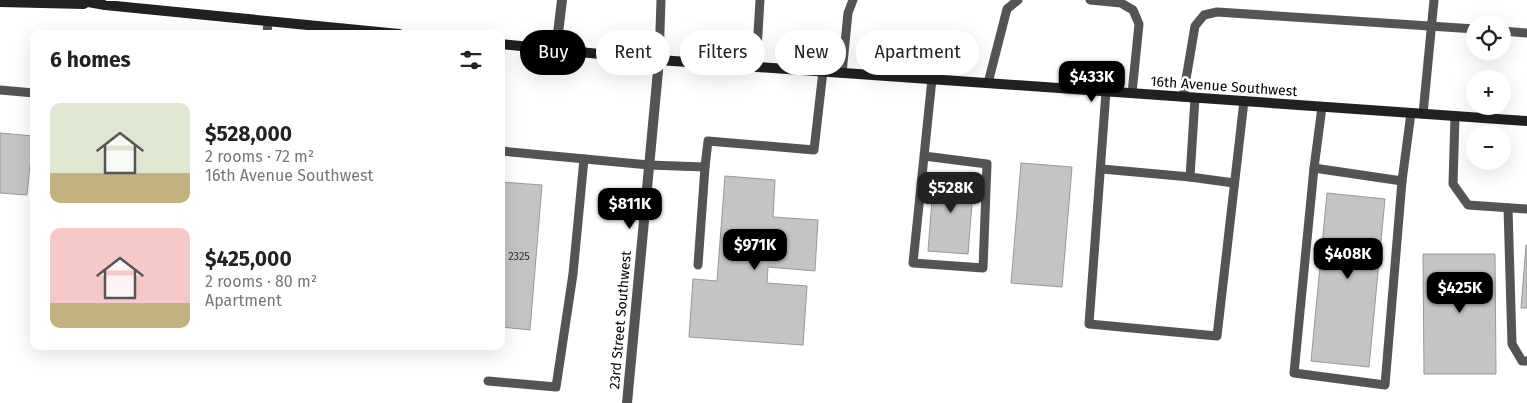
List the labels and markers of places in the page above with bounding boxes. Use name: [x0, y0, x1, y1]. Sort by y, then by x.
pin: $433K: [1057, 61, 1127, 103]
pin: $528K: [916, 172, 986, 214]
pin: $811K: [595, 188, 665, 230]
pin: $971K: [720, 228, 790, 271]
pin: $408K: [1313, 238, 1383, 280]
pin: $425K: [1425, 272, 1495, 314]

